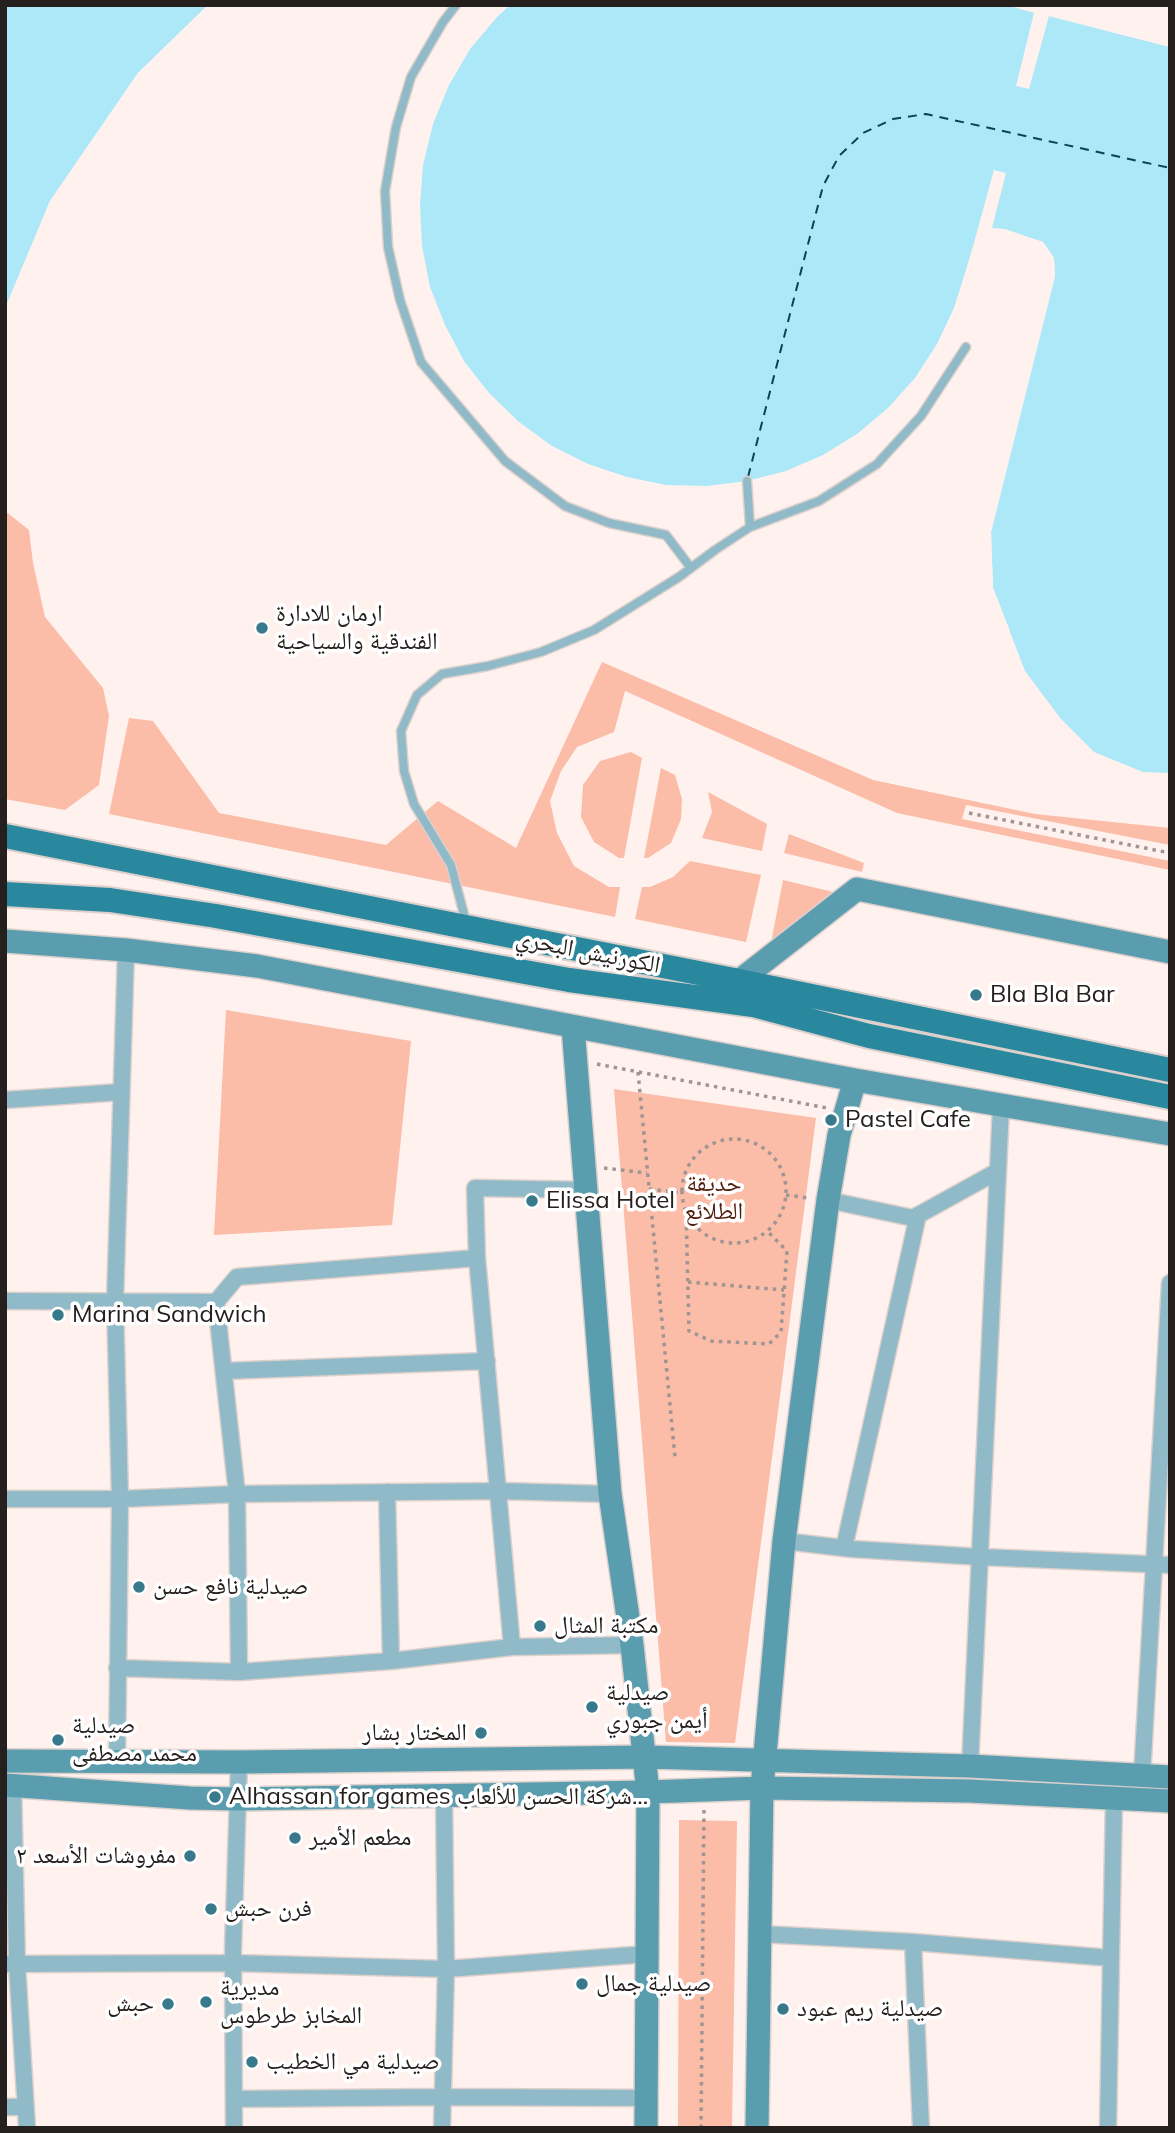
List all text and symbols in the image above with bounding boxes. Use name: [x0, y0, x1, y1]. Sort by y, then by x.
place label: ارمان للادارة الفندقية والسياحية: [276, 600, 438, 656]
marker: ارمان للادارة الفندقية والسياحية: [254, 620, 270, 636]
street label: الكورنيش البحري: [513, 924, 663, 980]
place label: Bla Bla Bar: [990, 981, 1115, 1009]
marker: Bla Bla Bar: [968, 987, 984, 1003]
place label: Pastel Cafe: [845, 1106, 971, 1134]
marker: Pastel Cafe: [823, 1112, 839, 1128]
park label: حديقة الطلائع: [685, 1170, 743, 1226]
place label: Elissa Hotel: [546, 1187, 675, 1215]
marker: Elissa Hotel: [524, 1193, 540, 1209]
place label: Marina Sandwich: [72, 1301, 266, 1329]
marker: Marina Sandwich: [50, 1307, 66, 1323]
place label: صيدلية نافع حسن: [153, 1573, 308, 1601]
marker: صيدلية نافع حسن: [131, 1579, 147, 1595]
place label: مكتبة المثال: [554, 1612, 658, 1640]
marker: مكتبة المثال: [532, 1618, 548, 1634]
place label: صيدلية أيمن جبوري: [606, 1679, 708, 1735]
marker: صيدلية أيمن جبوري: [584, 1699, 600, 1715]
place label: صيدلية محمد مصطفى: [72, 1712, 197, 1768]
place label: المختار بشار: [362, 1719, 467, 1747]
marker: المختار بشار: [473, 1725, 489, 1741]
marker: صيدلية محمد مصطفى: [50, 1732, 66, 1748]
place label: Alhassan for games شركة الحسن للألعاب...: [229, 1783, 648, 1811]
marker: Alhassan for games شركة الحسن للألعاب...: [207, 1789, 223, 1805]
place label: مطعم الأمير: [309, 1824, 411, 1852]
marker: مطعم الأمير: [287, 1830, 303, 1846]
place label: مفروشات الأسعد ٢: [16, 1842, 176, 1870]
marker: مفروشات الأسعد ٢: [182, 1848, 198, 1864]
place label: فرن حبش: [225, 1895, 312, 1923]
marker: فرن حبش: [203, 1901, 219, 1917]
place label: صيدلية جمال: [596, 1970, 711, 1998]
place label: مديرية المخابز طرطوس: [220, 1974, 362, 2030]
marker: صيدلية جمال: [574, 1976, 590, 1992]
place label: حبش: [107, 1990, 154, 2018]
marker: مديرية المخابز طرطوس: [198, 1994, 214, 2010]
place label: صيدلية ريم عبود: [797, 1995, 943, 2023]
marker: حبش: [160, 1996, 176, 2012]
marker: صيدلية ريم عبود: [775, 2001, 791, 2017]
place label: صيدلية مي الخطيب: [266, 2048, 440, 2076]
marker: صيدلية مي الخطيب: [244, 2054, 260, 2070]

